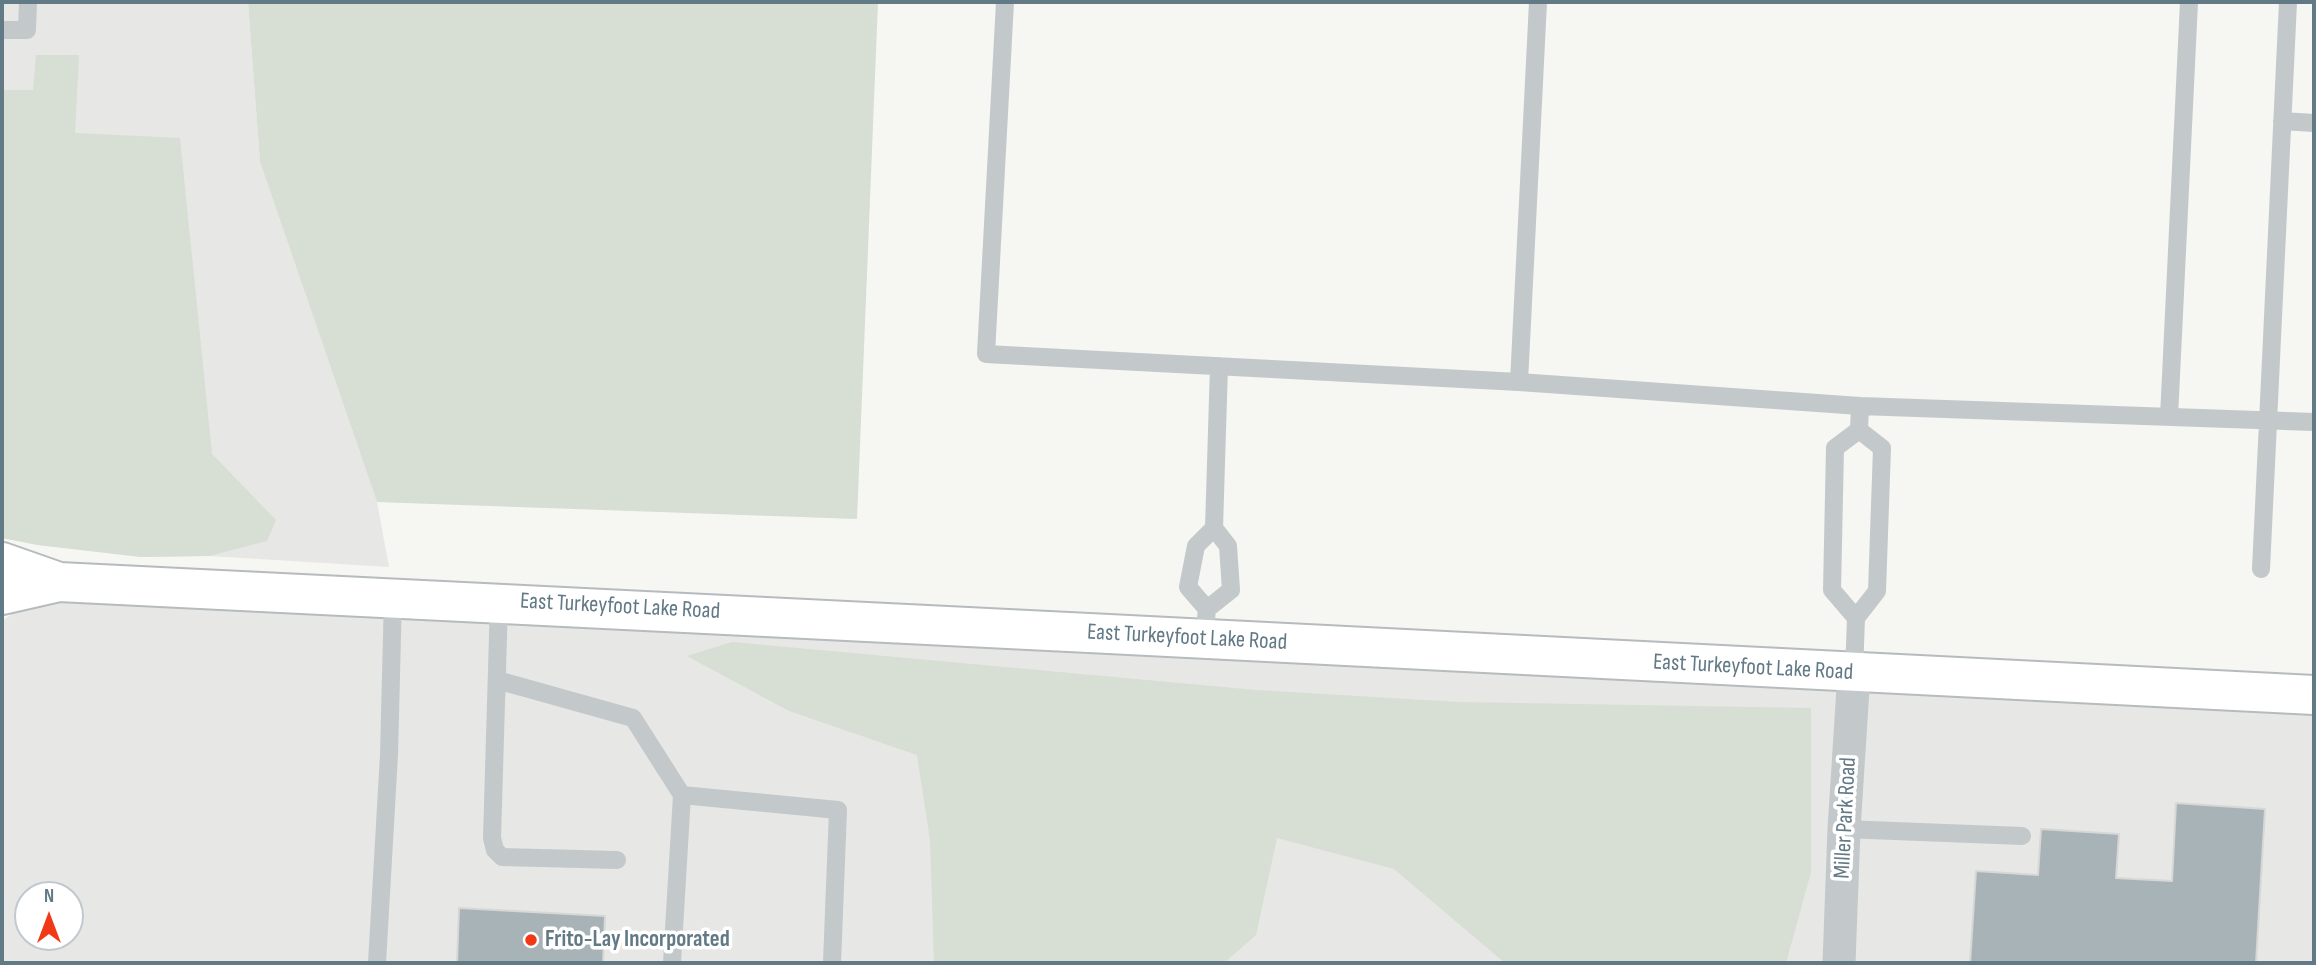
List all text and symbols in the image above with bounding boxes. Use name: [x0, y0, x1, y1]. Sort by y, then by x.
street label: East Turkeyfoot Lake Road: [519, 588, 721, 626]
street label: East Turkeyfoot Lake Road: [1086, 619, 1288, 657]
street label: East Turkeyfoot Lake Road: [1652, 649, 1854, 687]
street label: Miller Park Road: [1829, 757, 1863, 879]
north arrow: [14, 881, 84, 951]
text: N: [44, 885, 54, 908]
place label: Frito-Lay Incorporated: [545, 926, 730, 954]
marker: Frito-Lay Incorporated: [523, 932, 539, 948]

